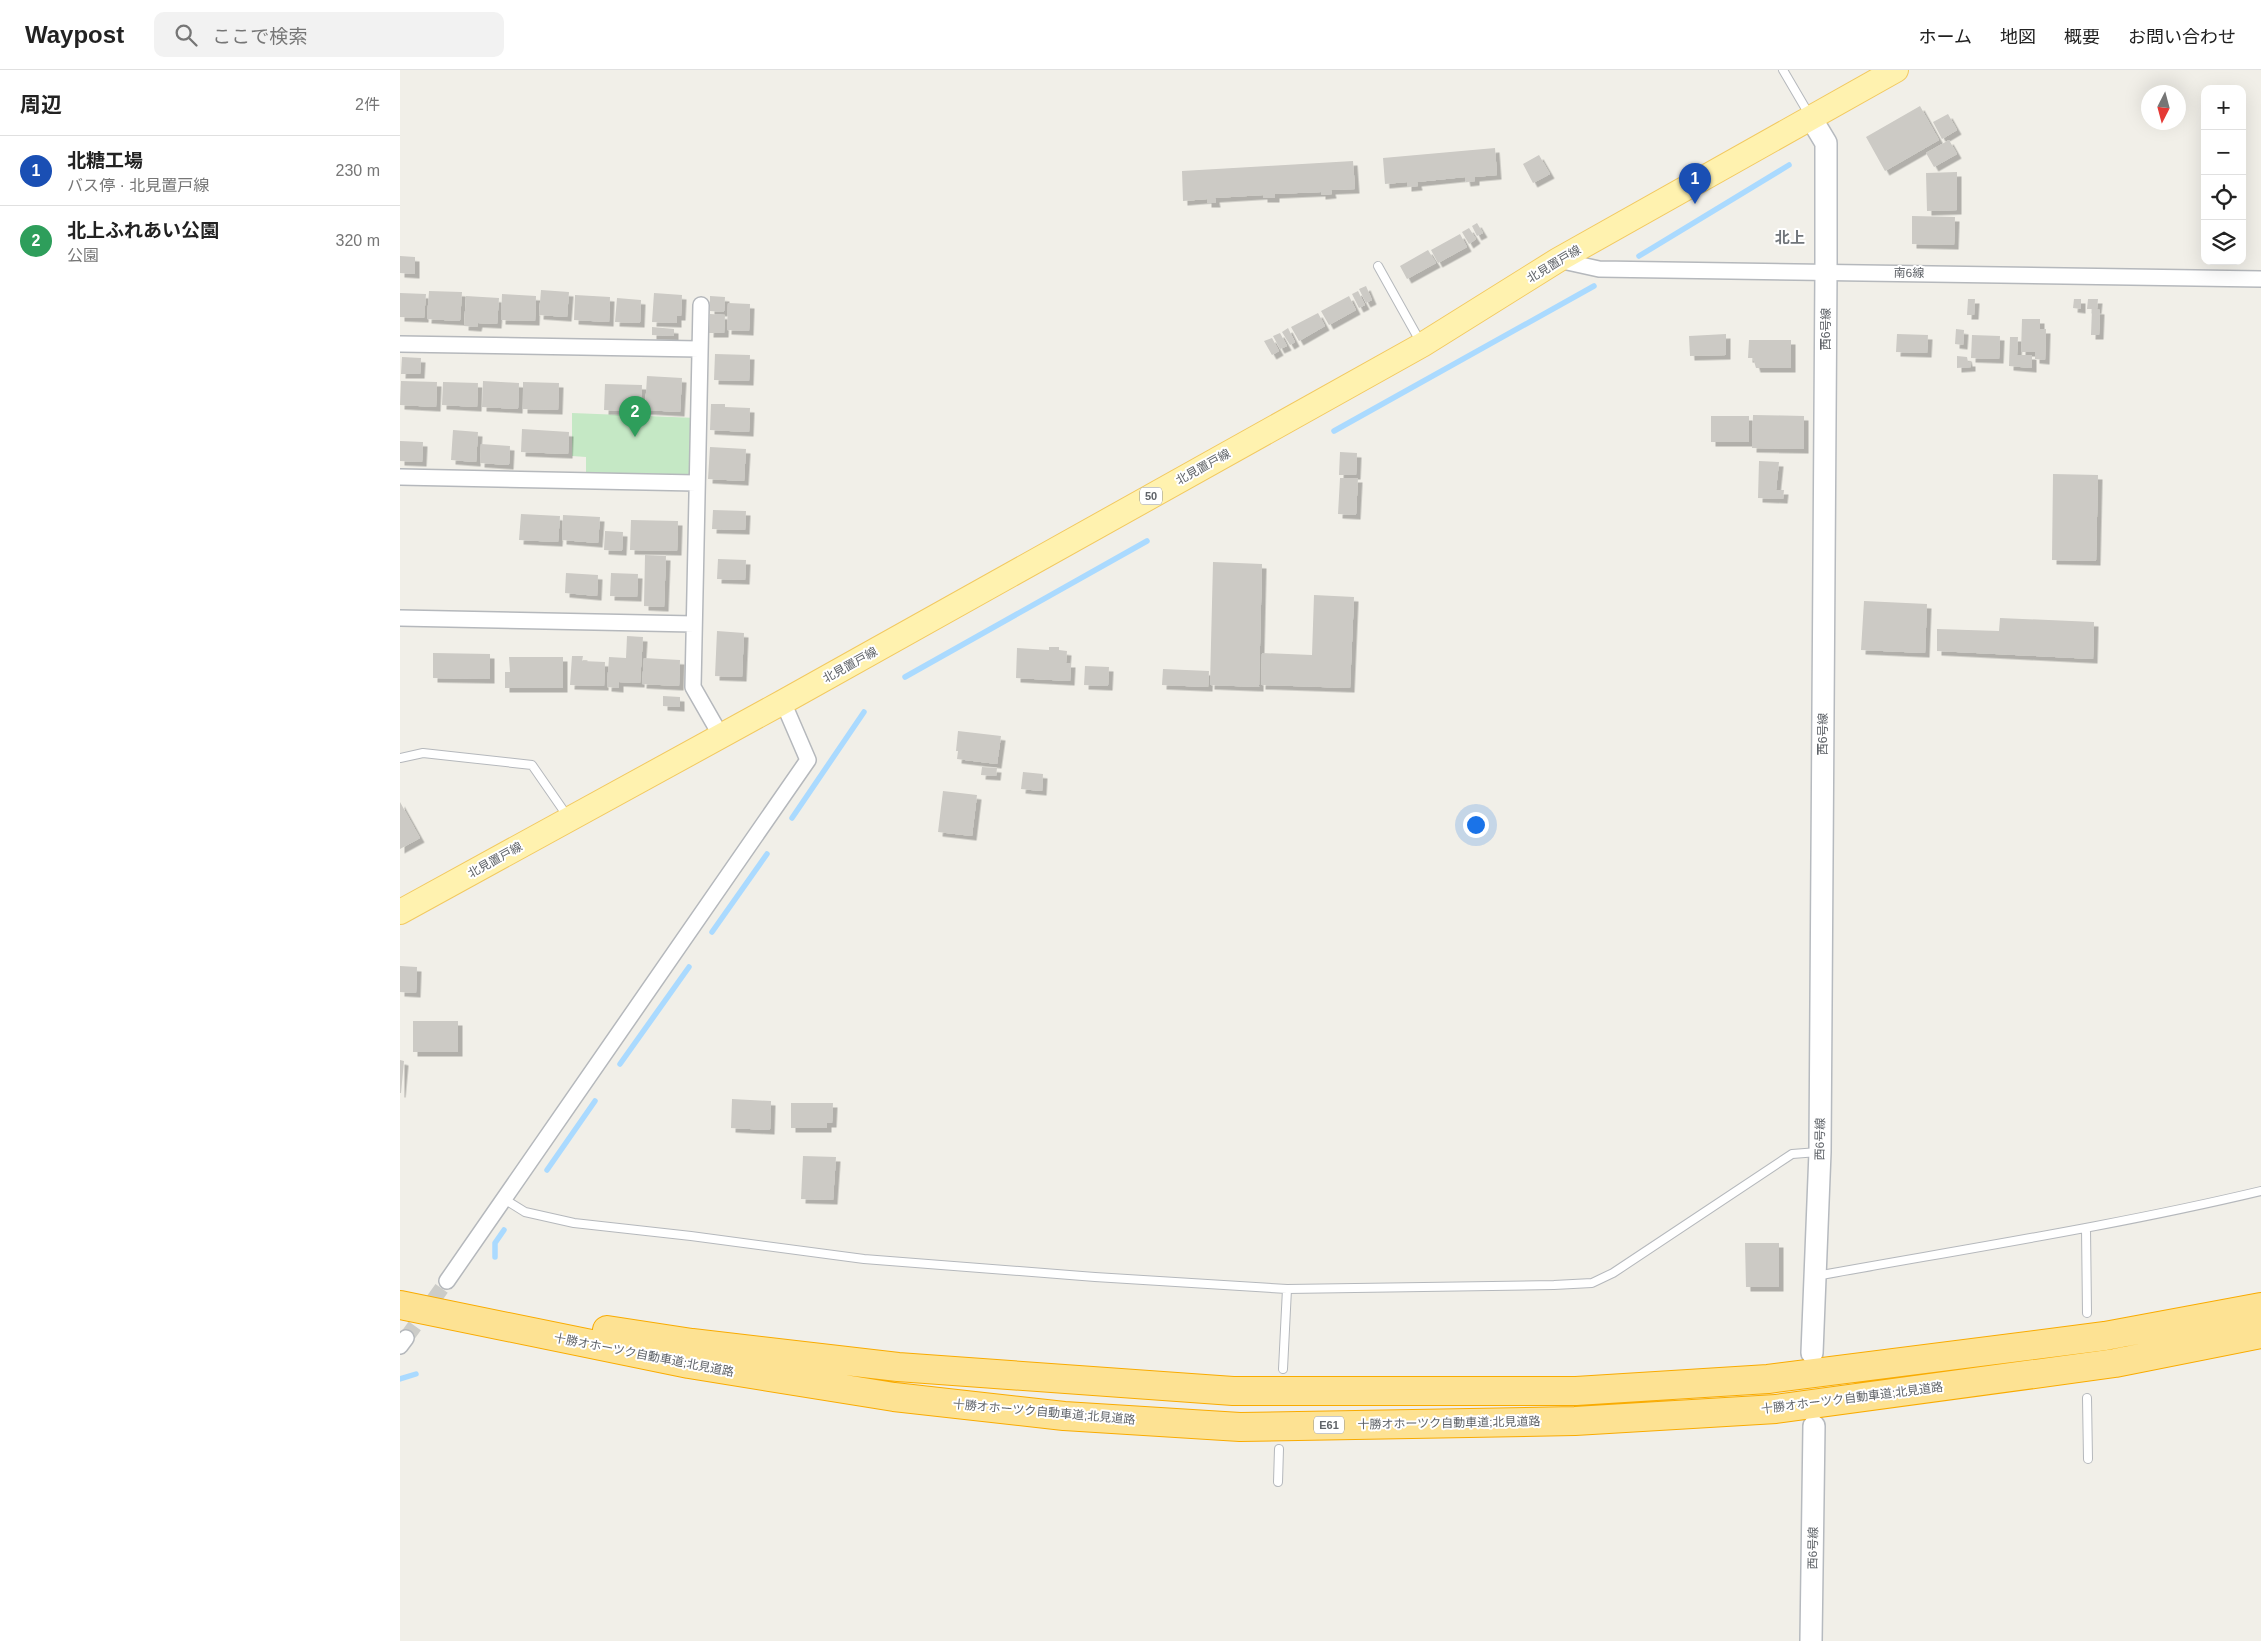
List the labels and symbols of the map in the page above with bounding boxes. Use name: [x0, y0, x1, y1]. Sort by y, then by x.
north arrow: [2141, 85, 2186, 130]
pin: 1: [1679, 163, 1711, 204]
district label: 北上: [1775, 229, 1805, 246]
street label: 北見置戸線: [1525, 243, 1583, 285]
street label: 南6線: [1894, 266, 1924, 280]
street label: 西6号線: [1819, 308, 1833, 350]
pin: 2: [619, 396, 651, 437]
street label: 北見置戸線: [1173, 446, 1233, 488]
road number: 50: [1140, 488, 1162, 504]
street label: 北見置戸線: [820, 644, 880, 686]
street label: 西6号線: [1816, 713, 1830, 755]
your location: [1463, 812, 1489, 838]
street label: 北見置戸線: [465, 839, 525, 881]
street label: 西6号線: [1813, 1118, 1827, 1160]
street label: 十勝オホーツク自動車道;北見道路: [553, 1331, 735, 1379]
street label: 十勝オホーツク自動車道;北見道路: [1760, 1380, 1944, 1416]
street label: 十勝オホーツク自動車道;北見道路: [952, 1397, 1136, 1427]
street label: 十勝オホーツク自動車道;北見道路: [1357, 1414, 1541, 1432]
road number: E61: [1314, 1416, 1344, 1434]
street label: 西6号線: [1806, 1527, 1820, 1569]

